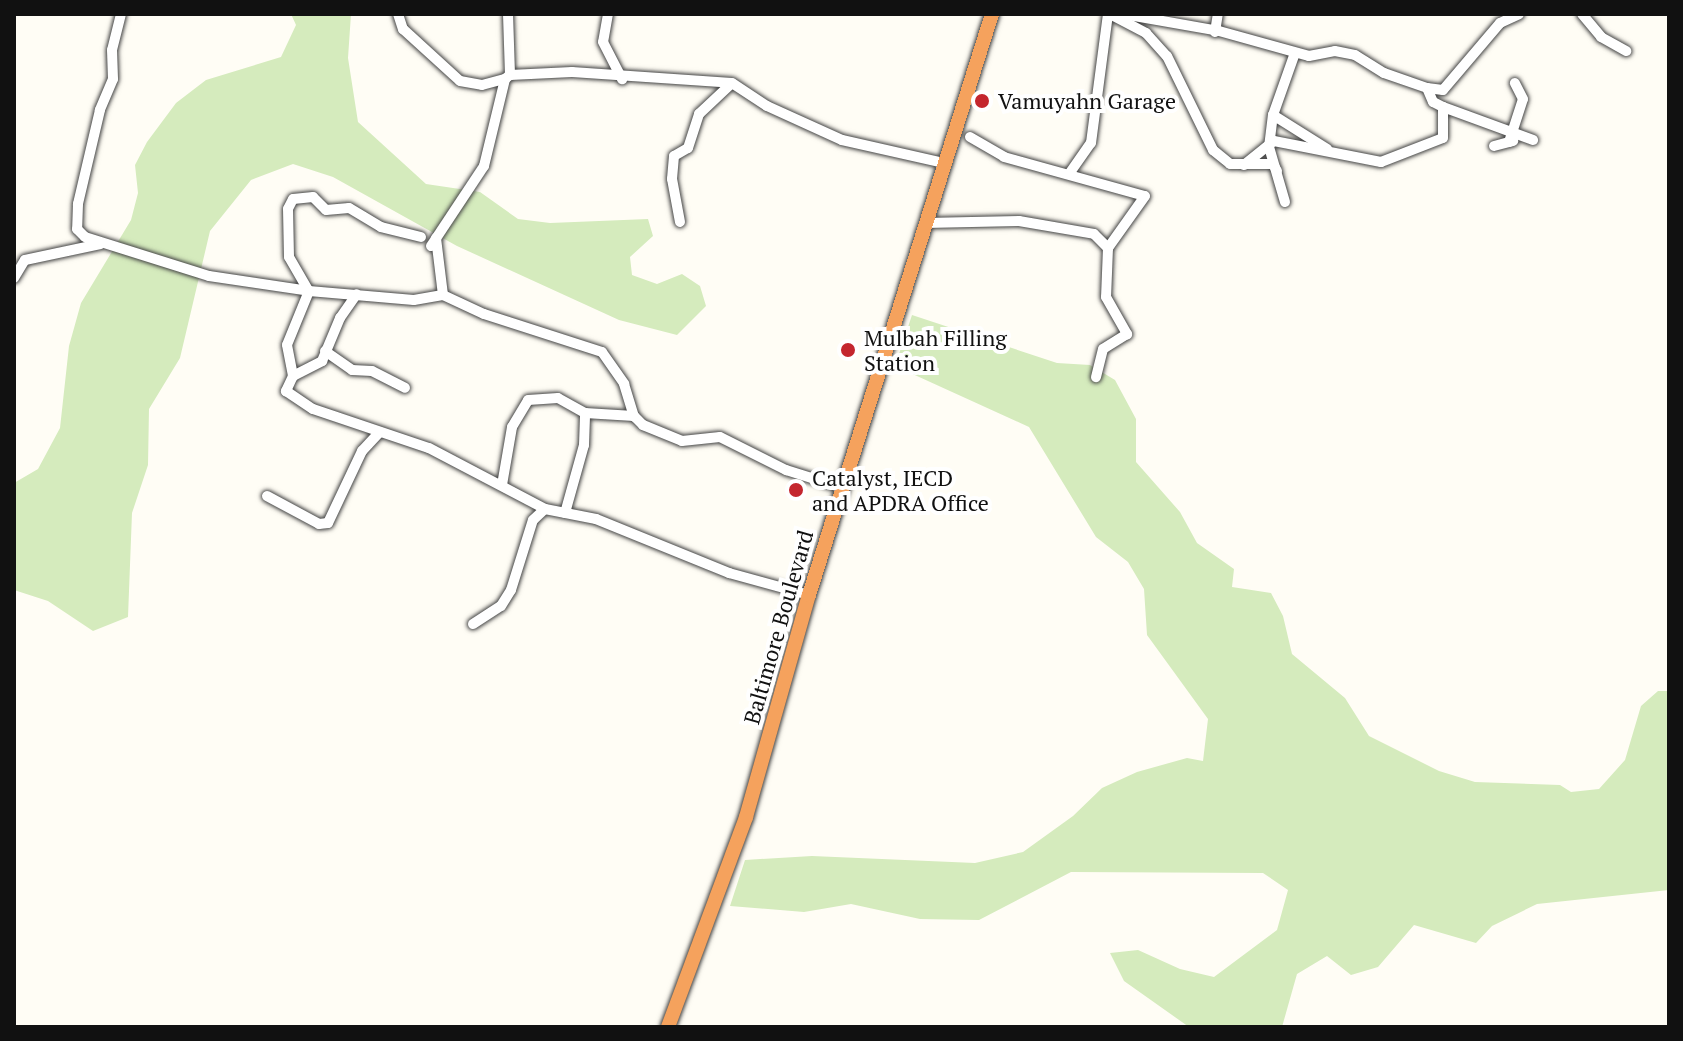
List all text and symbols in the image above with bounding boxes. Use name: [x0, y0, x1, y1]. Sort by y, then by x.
place label: Vamuyahn Garage: [998, 88, 1176, 114]
marker: Vamuyahn Garage: [973, 92, 991, 110]
place label: Mulbah Filling Station: [864, 324, 1007, 376]
marker: Mulbah Filling Station: [839, 341, 857, 359]
place label: Catalyst, IECD and APDRA Office: [812, 464, 990, 516]
marker: Catalyst, IECD and APDRA Office: [787, 481, 805, 499]
street label: Baltimore Boulevard: [738, 527, 818, 727]

